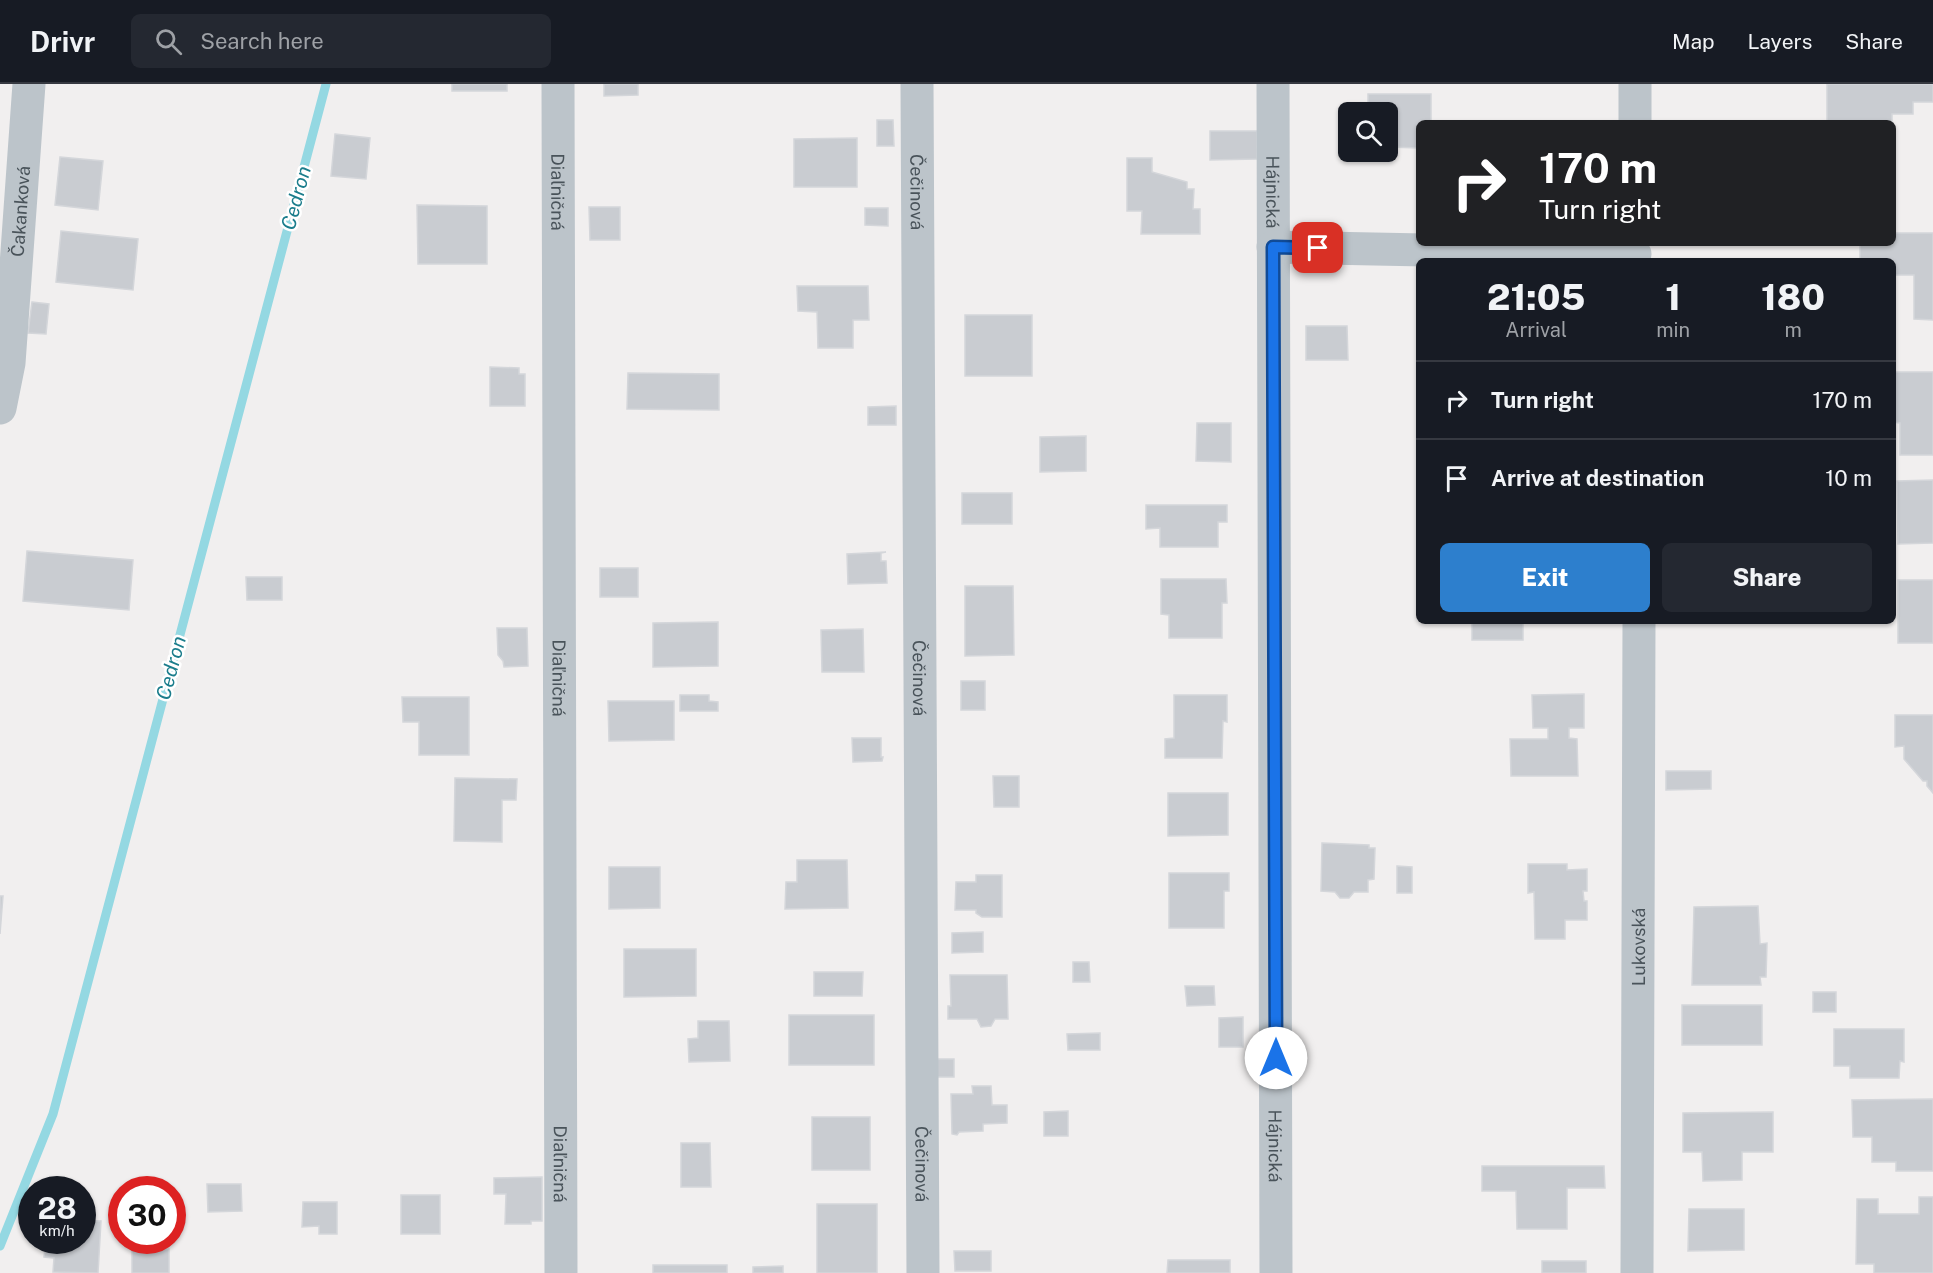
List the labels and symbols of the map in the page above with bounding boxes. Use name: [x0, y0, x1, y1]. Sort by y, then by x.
street label: Diaľničná: [548, 153, 569, 231]
street label: Čečinová: [907, 154, 928, 230]
street label: Hájnická: [1263, 156, 1284, 228]
water label: Cedron: [276, 163, 316, 233]
street label: Čakanková: [6, 165, 34, 257]
pin: [1292, 222, 1343, 273]
water label: Cedron: [151, 633, 191, 703]
street label: Diaľničná: [549, 639, 570, 717]
street label: Čečinová: [909, 640, 931, 716]
street label: Lukovská: [1627, 908, 1649, 986]
position arrow: [1244, 1026, 1308, 1090]
street label: Hájnická: [1265, 1110, 1286, 1182]
street label: Diaľničná: [550, 1125, 571, 1203]
street label: Čečinová: [912, 1126, 933, 1202]
speed limit sign: 30: [108, 1176, 186, 1254]

